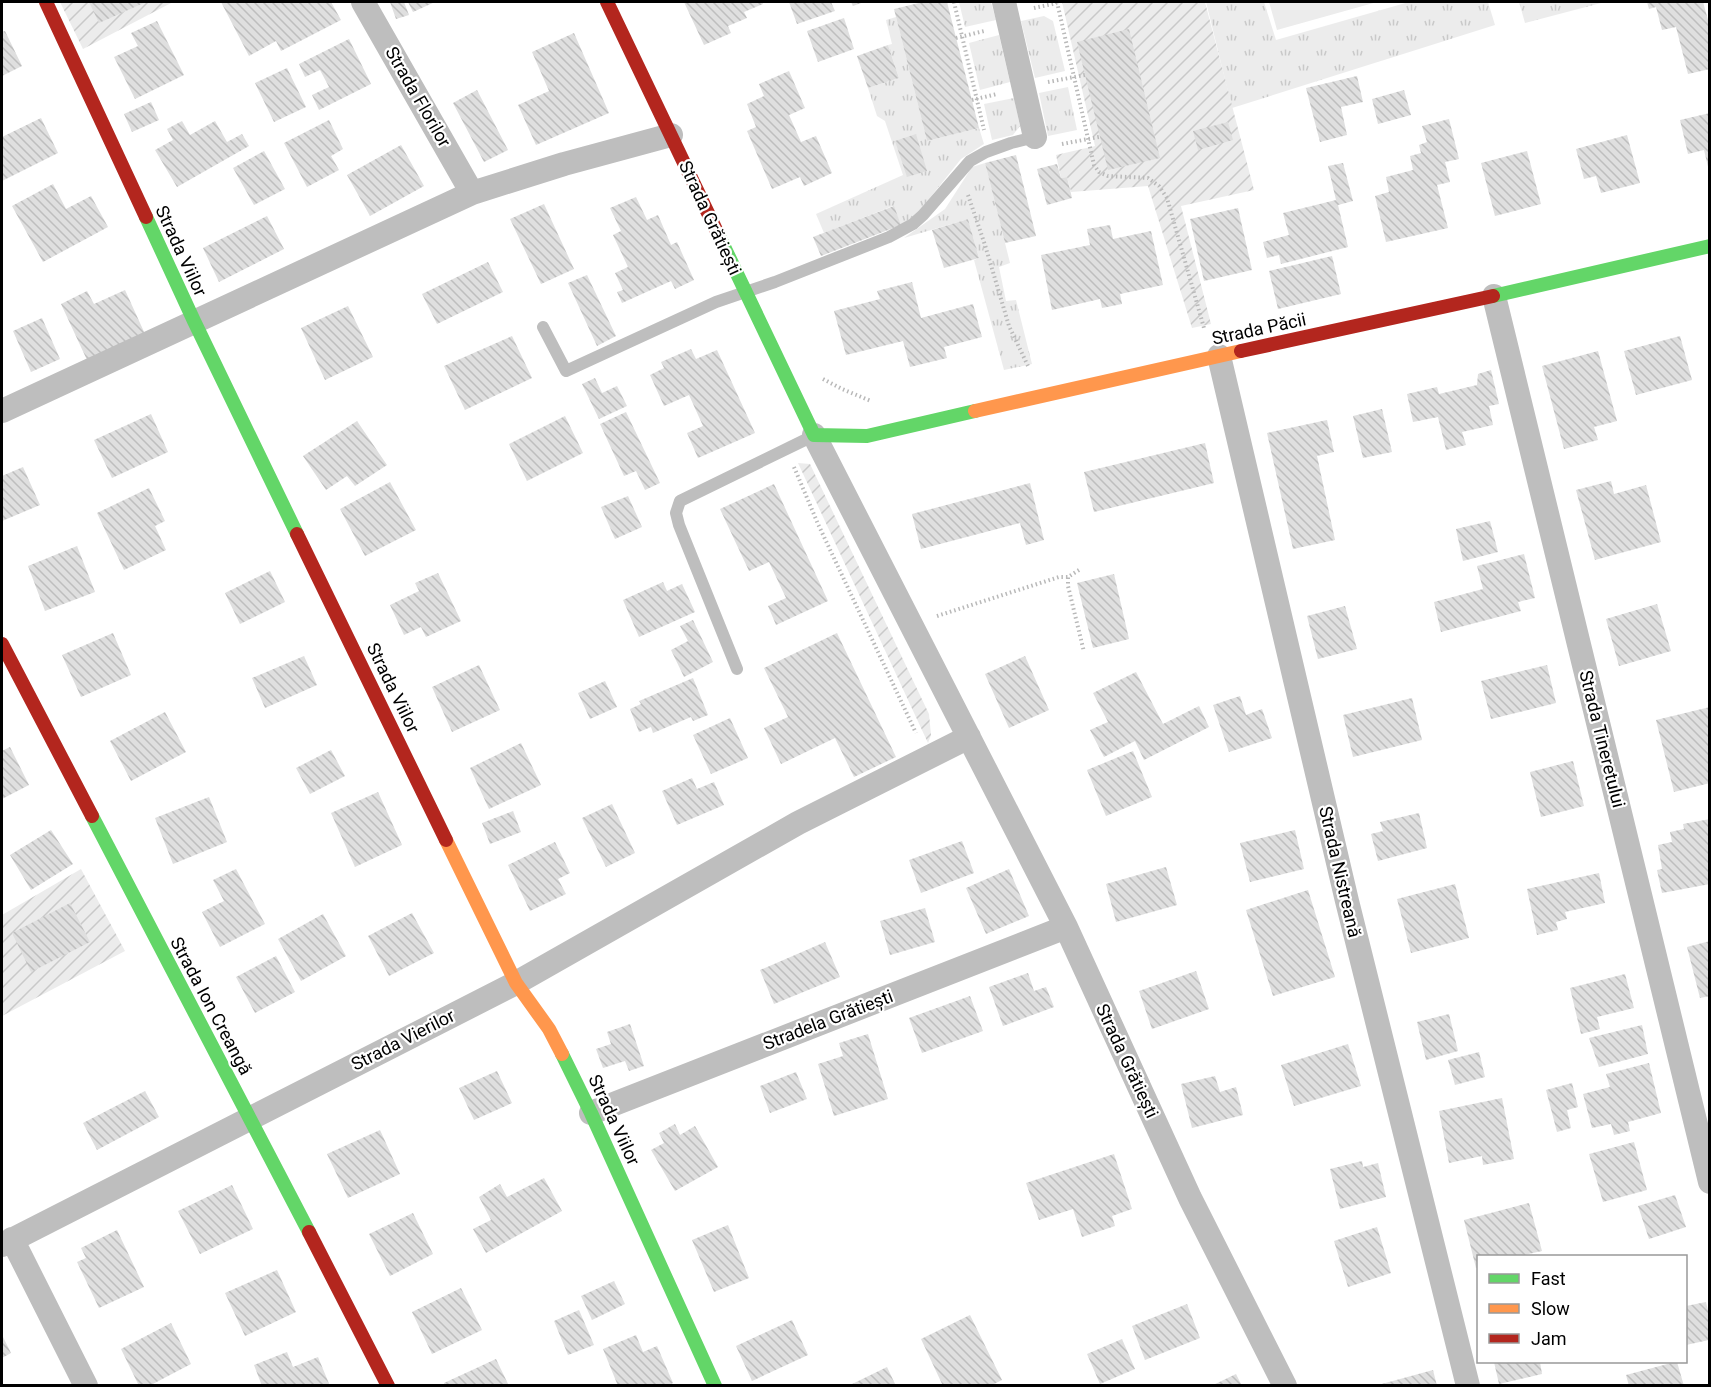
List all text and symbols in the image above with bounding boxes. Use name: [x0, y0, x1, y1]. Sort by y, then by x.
street label: Strada Florilor: [381, 43, 456, 151]
street label: Strada Grătiești: [674, 157, 746, 279]
street label: Strada Viilor: [151, 202, 212, 299]
street label: Strada Păcii: [1210, 308, 1308, 349]
street label: Strada Viilor: [363, 639, 424, 736]
street label: Strada Tineretului: [1575, 668, 1630, 810]
street label: Strada Nistreană: [1315, 804, 1366, 939]
street label: Strada Ion Creangă: [166, 933, 257, 1078]
street label: Stradela Grătiești: [760, 985, 896, 1055]
street label: Strada Grătiești: [1091, 1000, 1163, 1122]
street label: Strada Vierilor: [348, 1005, 458, 1075]
street label: Strada Viilor: [584, 1071, 645, 1168]
legend: [1477, 1255, 1687, 1363]
text: Fast: [1531, 1268, 1566, 1289]
text: Slow: [1531, 1298, 1570, 1319]
text: Jam: [1531, 1328, 1567, 1349]

